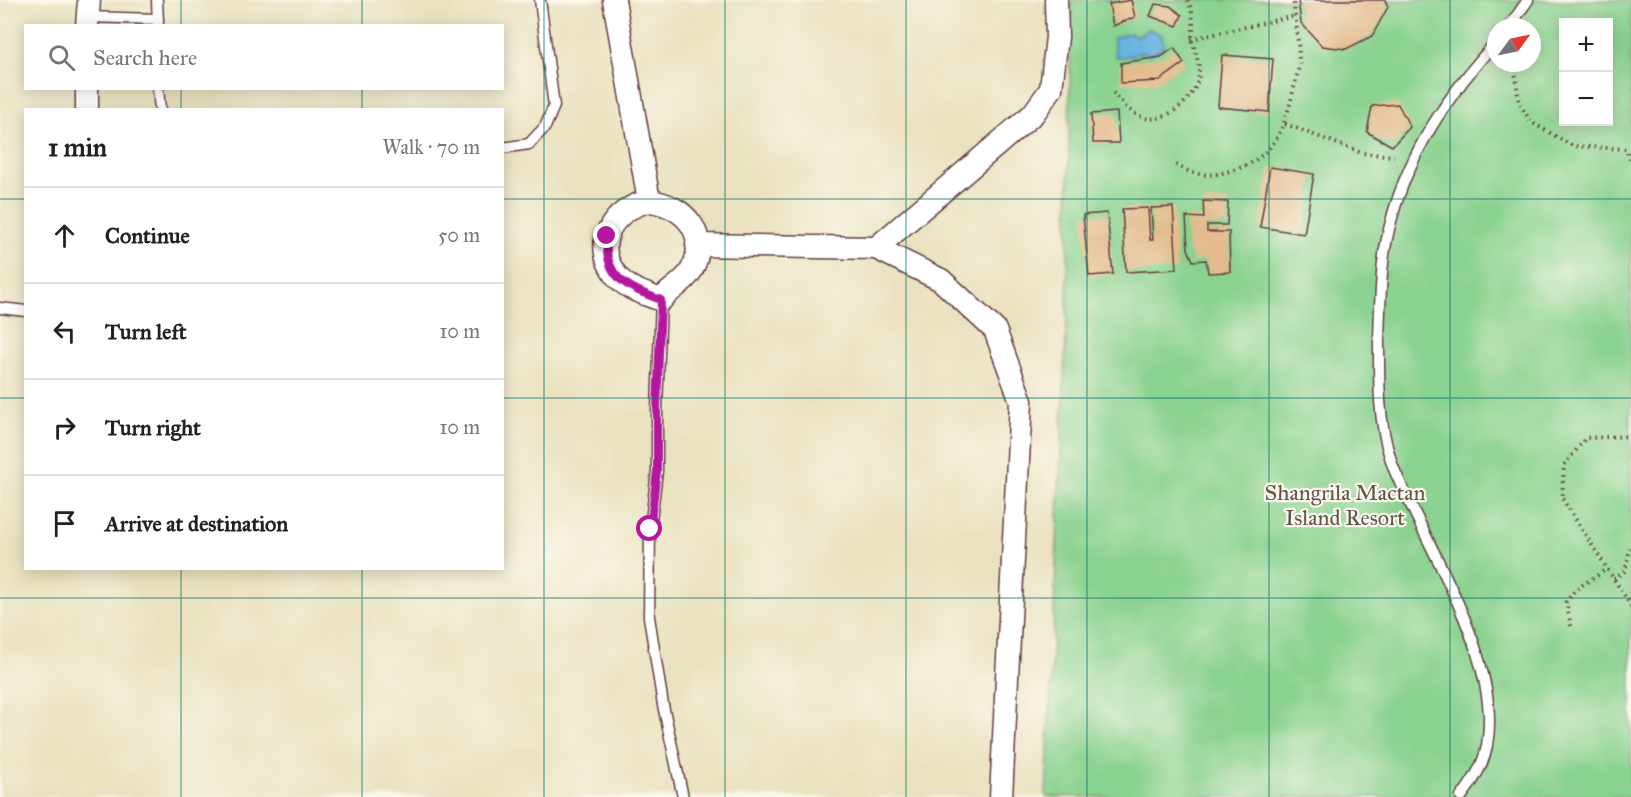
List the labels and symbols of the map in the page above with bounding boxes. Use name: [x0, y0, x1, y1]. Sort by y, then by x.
north arrow: [1487, 18, 1541, 72]
route end: [593, 222, 619, 248]
park label: Shangrila Mactan Island Resort: [1265, 479, 1426, 531]
route start: [636, 515, 662, 541]

